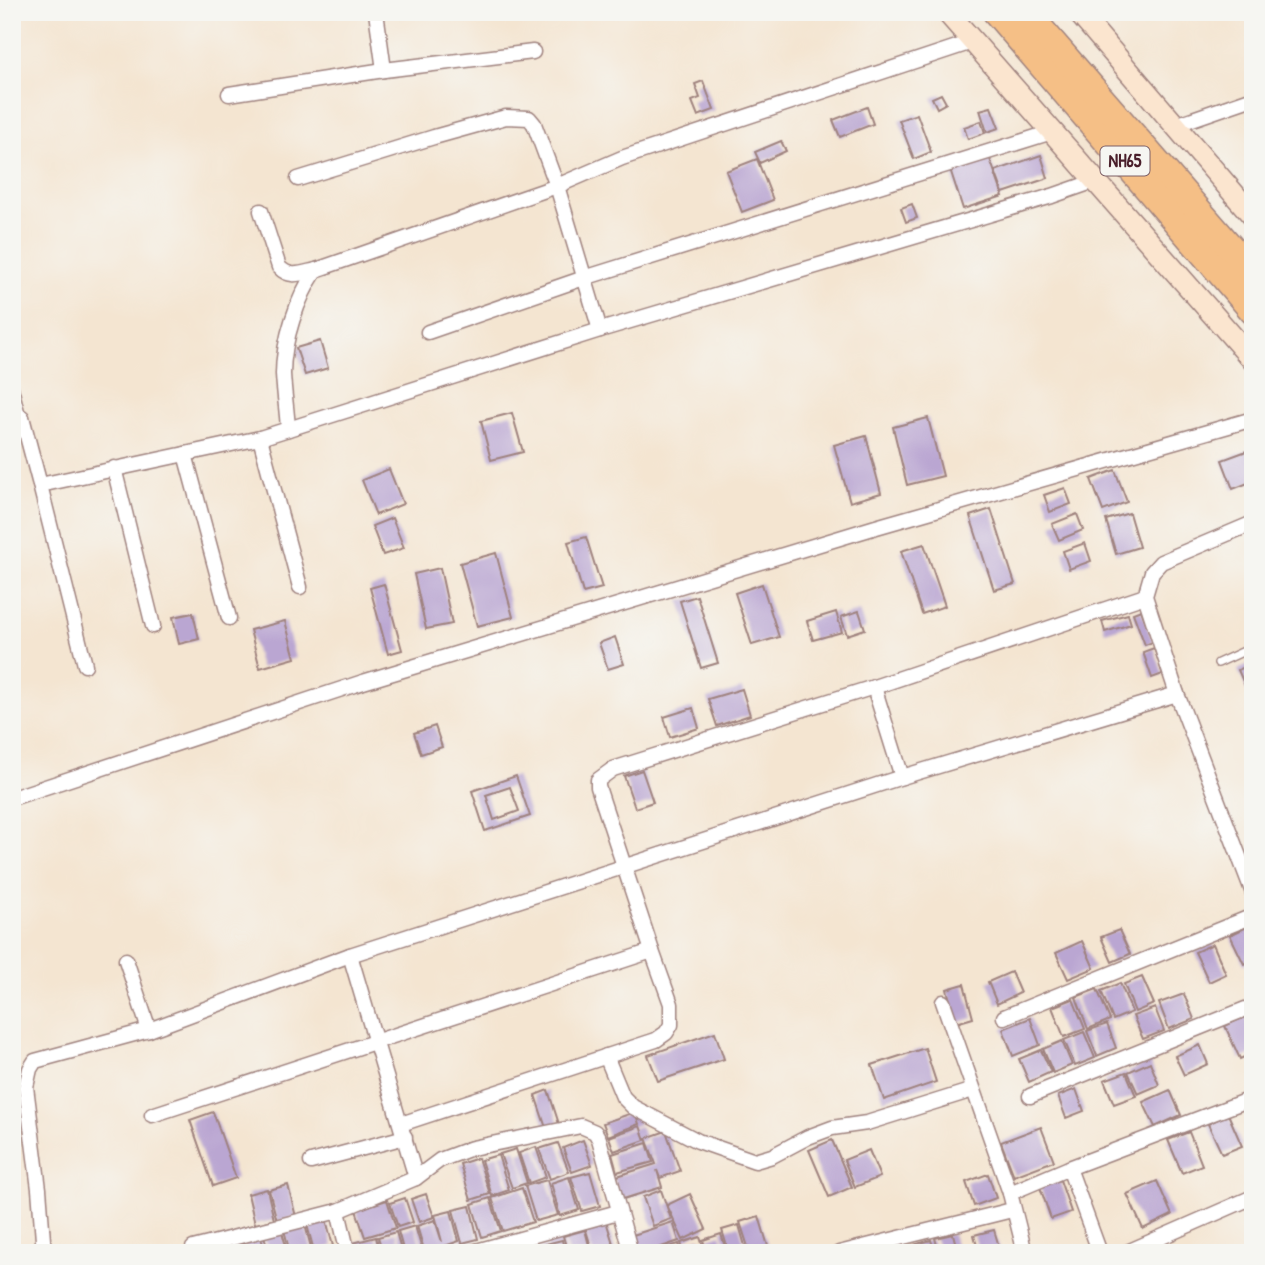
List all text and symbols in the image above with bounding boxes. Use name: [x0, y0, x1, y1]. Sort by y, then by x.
road number: NH65: [1100, 146, 1150, 176]

